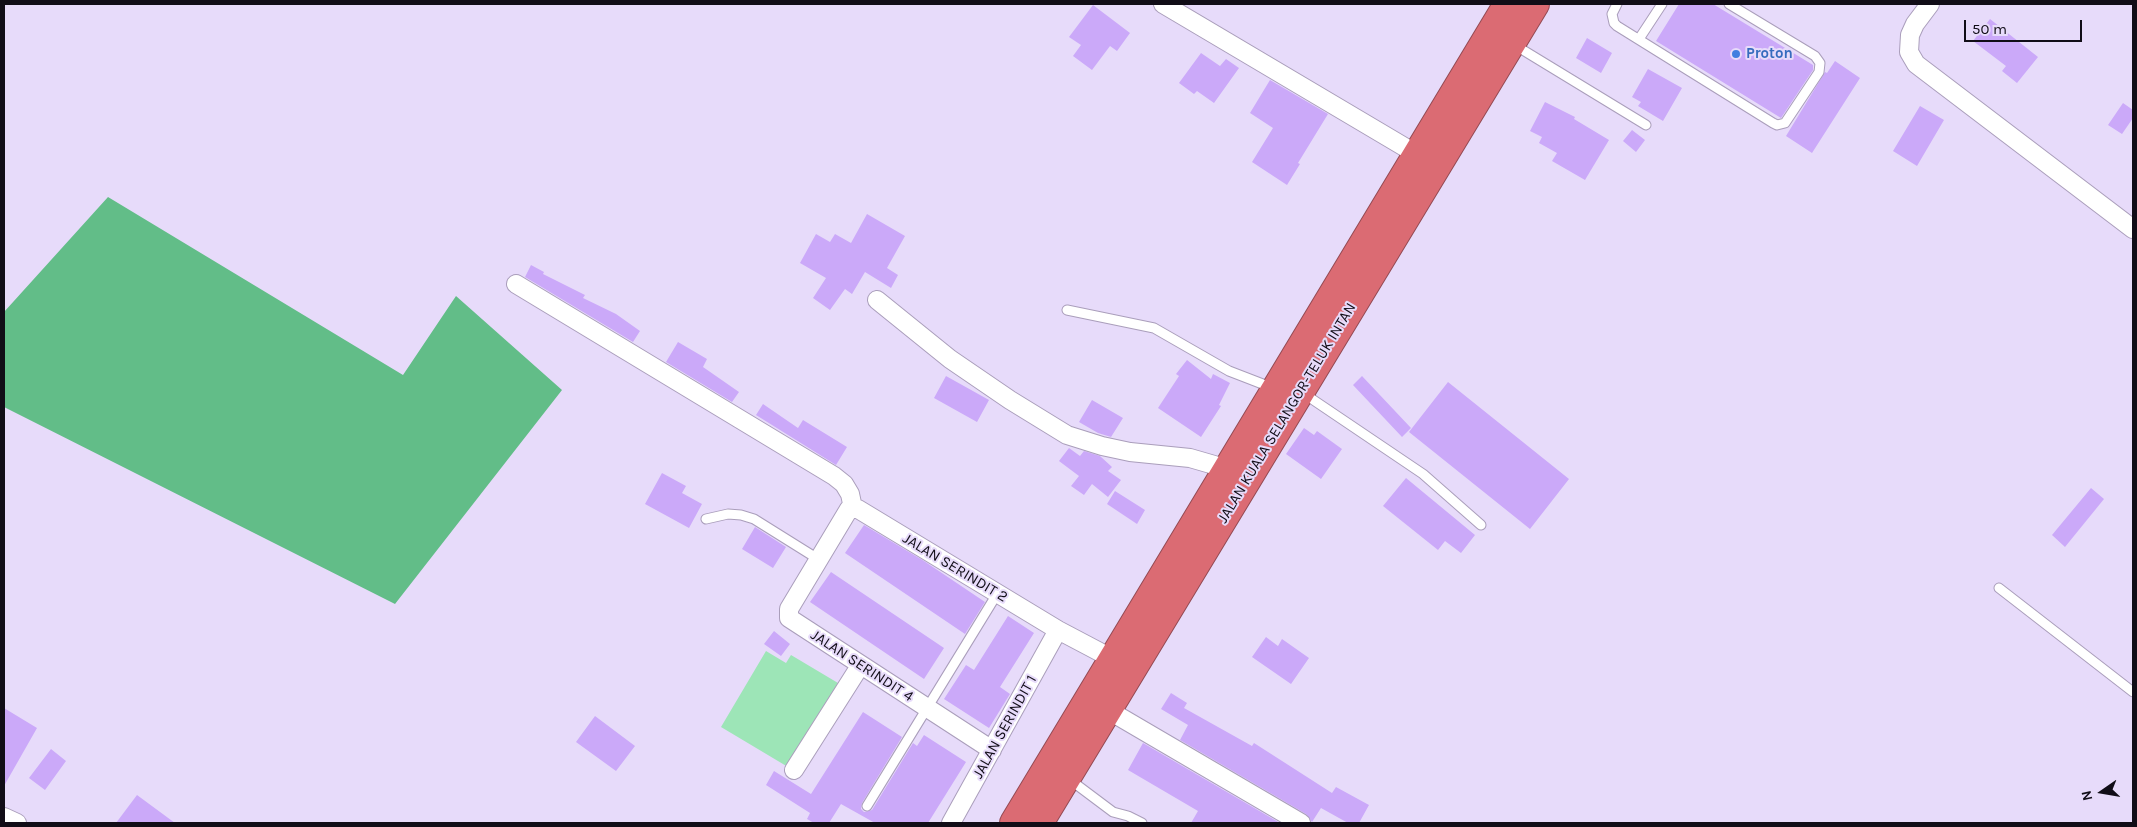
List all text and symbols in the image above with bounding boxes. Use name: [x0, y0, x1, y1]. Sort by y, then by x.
scale bar: [1967, 10, 2084, 42]
text: 50 m: [1972, 20, 2007, 38]
place label: Proton: [1746, 45, 1793, 63]
marker: Proton: [1730, 48, 1742, 60]
street label: JALAN KUALA SELANGOR-TELUK INTAN: [1214, 300, 1360, 526]
street label: JALAN SERINDIT 2: [899, 530, 1011, 606]
street label: JALAN SERINDIT 4: [807, 626, 917, 706]
street label: JALAN SERINDIT 1: [969, 672, 1041, 782]
north arrow: [2077, 767, 2127, 817]
text: N: [2077, 789, 2096, 802]

